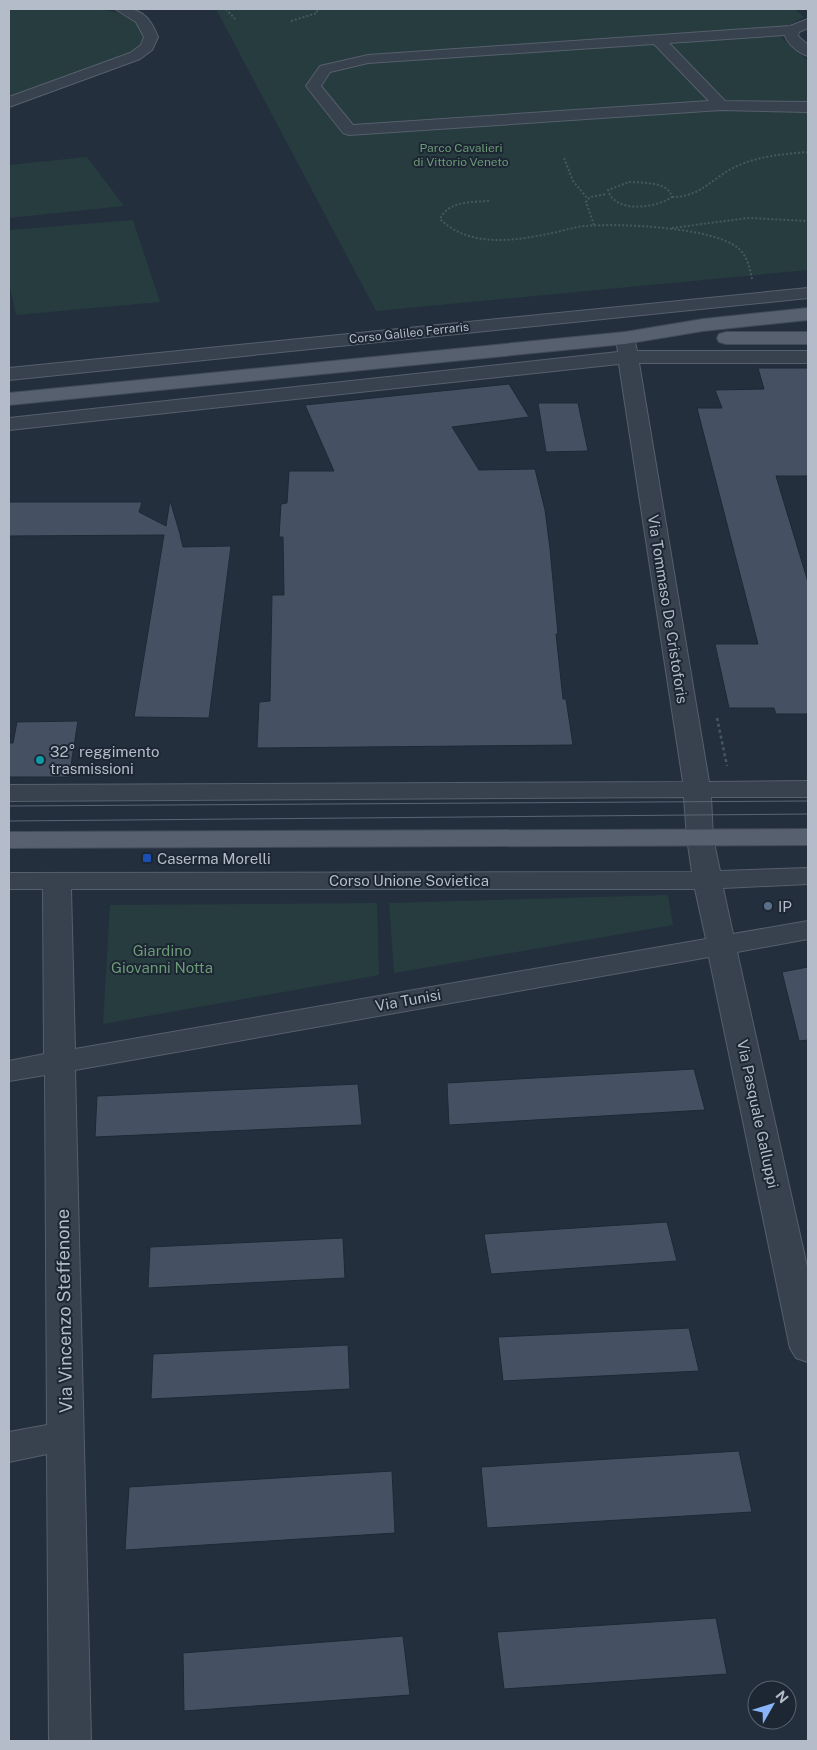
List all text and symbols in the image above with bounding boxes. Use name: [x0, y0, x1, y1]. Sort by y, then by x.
park label: Parco Cavalieri di Vittorio Veneto: [413, 141, 509, 169]
street label: Corso Galileo Ferraris: [348, 320, 470, 346]
street label: Via Tommaso De Cristoforis: [645, 513, 691, 705]
place label: 32° reggimento trasmissioni: [50, 743, 159, 777]
marker: 32° reggimento trasmissioni: [34, 754, 46, 766]
place label: Caserma Morelli: [157, 850, 271, 867]
marker: Caserma Morelli: [141, 852, 153, 864]
street label: Corso Unione Sovietica: [329, 872, 489, 889]
place label: IP: [778, 898, 792, 915]
marker: IP: [762, 900, 774, 912]
park label: Giardino Giovanni Notta: [111, 942, 213, 976]
street label: Via Tunisi: [374, 986, 442, 1014]
street label: Via Pasquale Galluppi: [734, 1038, 782, 1190]
street label: Via Vincenzo Steffenone: [52, 1209, 76, 1413]
north arrow: [747, 1680, 797, 1730]
text: N: [772, 1688, 792, 1706]

